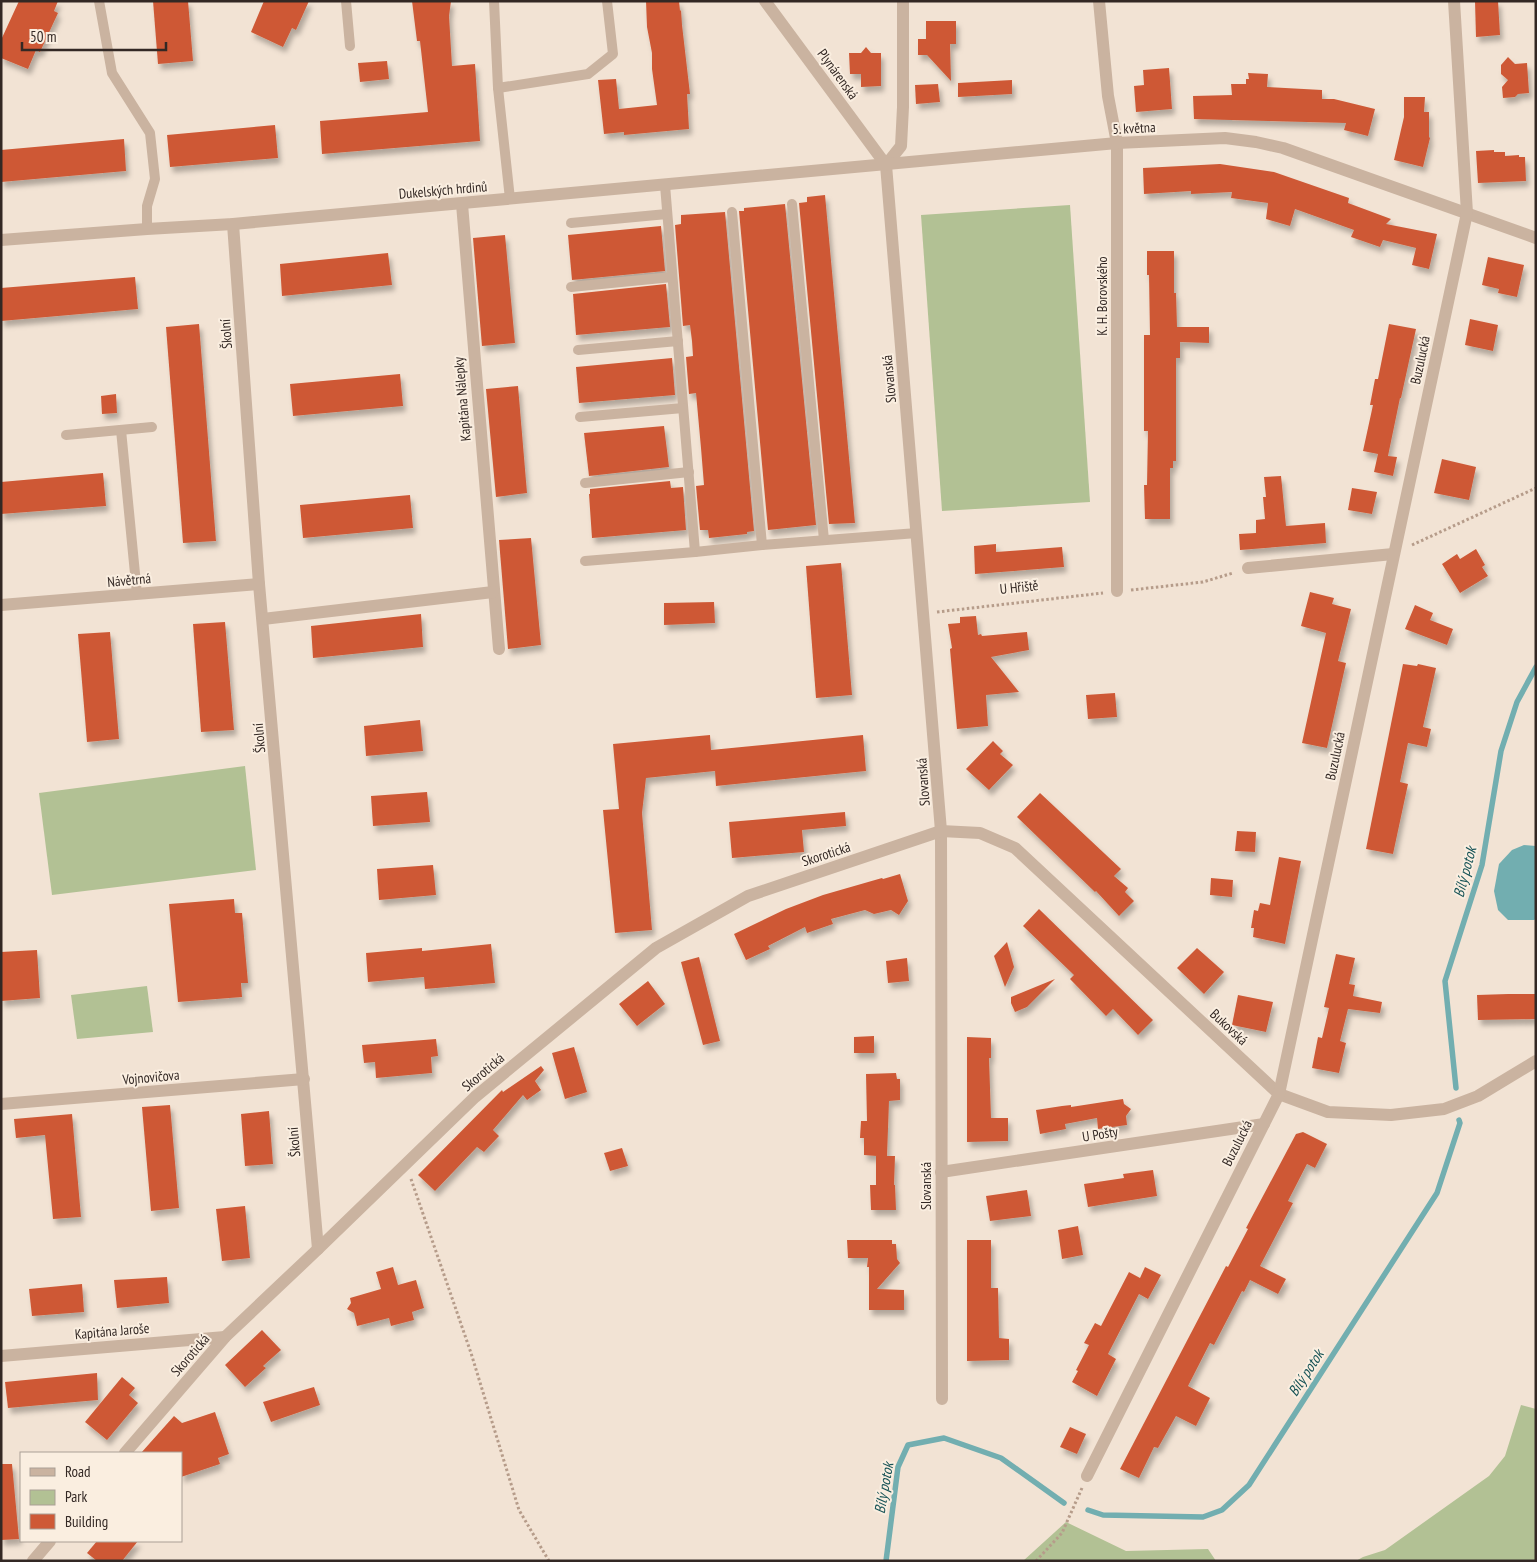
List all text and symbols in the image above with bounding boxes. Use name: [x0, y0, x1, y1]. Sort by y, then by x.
scale bar: [22, 20, 166, 52]
text: 50 m: [30, 27, 56, 46]
street label: Plynárenská: [814, 45, 862, 103]
street label: 5. května: [1112, 118, 1156, 138]
street label: Dukelských hrdinů: [398, 177, 488, 203]
street label: K. H. Borovského: [1093, 256, 1111, 336]
street label: Školní: [216, 319, 236, 349]
street label: Buzulucká: [1406, 334, 1434, 386]
street label: Slovanská: [878, 354, 900, 404]
street label: Kapitána Nálepky: [449, 355, 475, 442]
street label: Návětrná: [106, 569, 152, 591]
street label: U Hřiště: [999, 576, 1039, 598]
street label: Školní: [249, 722, 269, 754]
street label: Buzulucká: [1321, 730, 1349, 782]
street label: Slovanská: [912, 757, 934, 807]
street label: Skorotická: [799, 838, 853, 870]
water label: Bílý potok: [1449, 842, 1481, 899]
street label: Bukovská: [1206, 1005, 1252, 1049]
street label: Skorotická: [458, 1049, 508, 1095]
street label: Vojnovičova: [121, 1066, 180, 1089]
street label: Buzulucká: [1218, 1117, 1256, 1169]
street label: U Pošty: [1081, 1122, 1120, 1146]
street label: Školní: [284, 1126, 304, 1158]
street label: Slovanská: [917, 1162, 935, 1210]
street label: Kapitána Jaroše: [74, 1319, 150, 1343]
street label: Skorotická: [167, 1330, 213, 1380]
water label: Bílý potok: [1284, 1344, 1329, 1400]
legend: [20, 1452, 182, 1542]
water label: Bílý potok: [870, 1459, 898, 1515]
text: Road: [65, 1462, 91, 1481]
text: Park: [65, 1487, 87, 1506]
text: Building: [65, 1512, 108, 1531]

